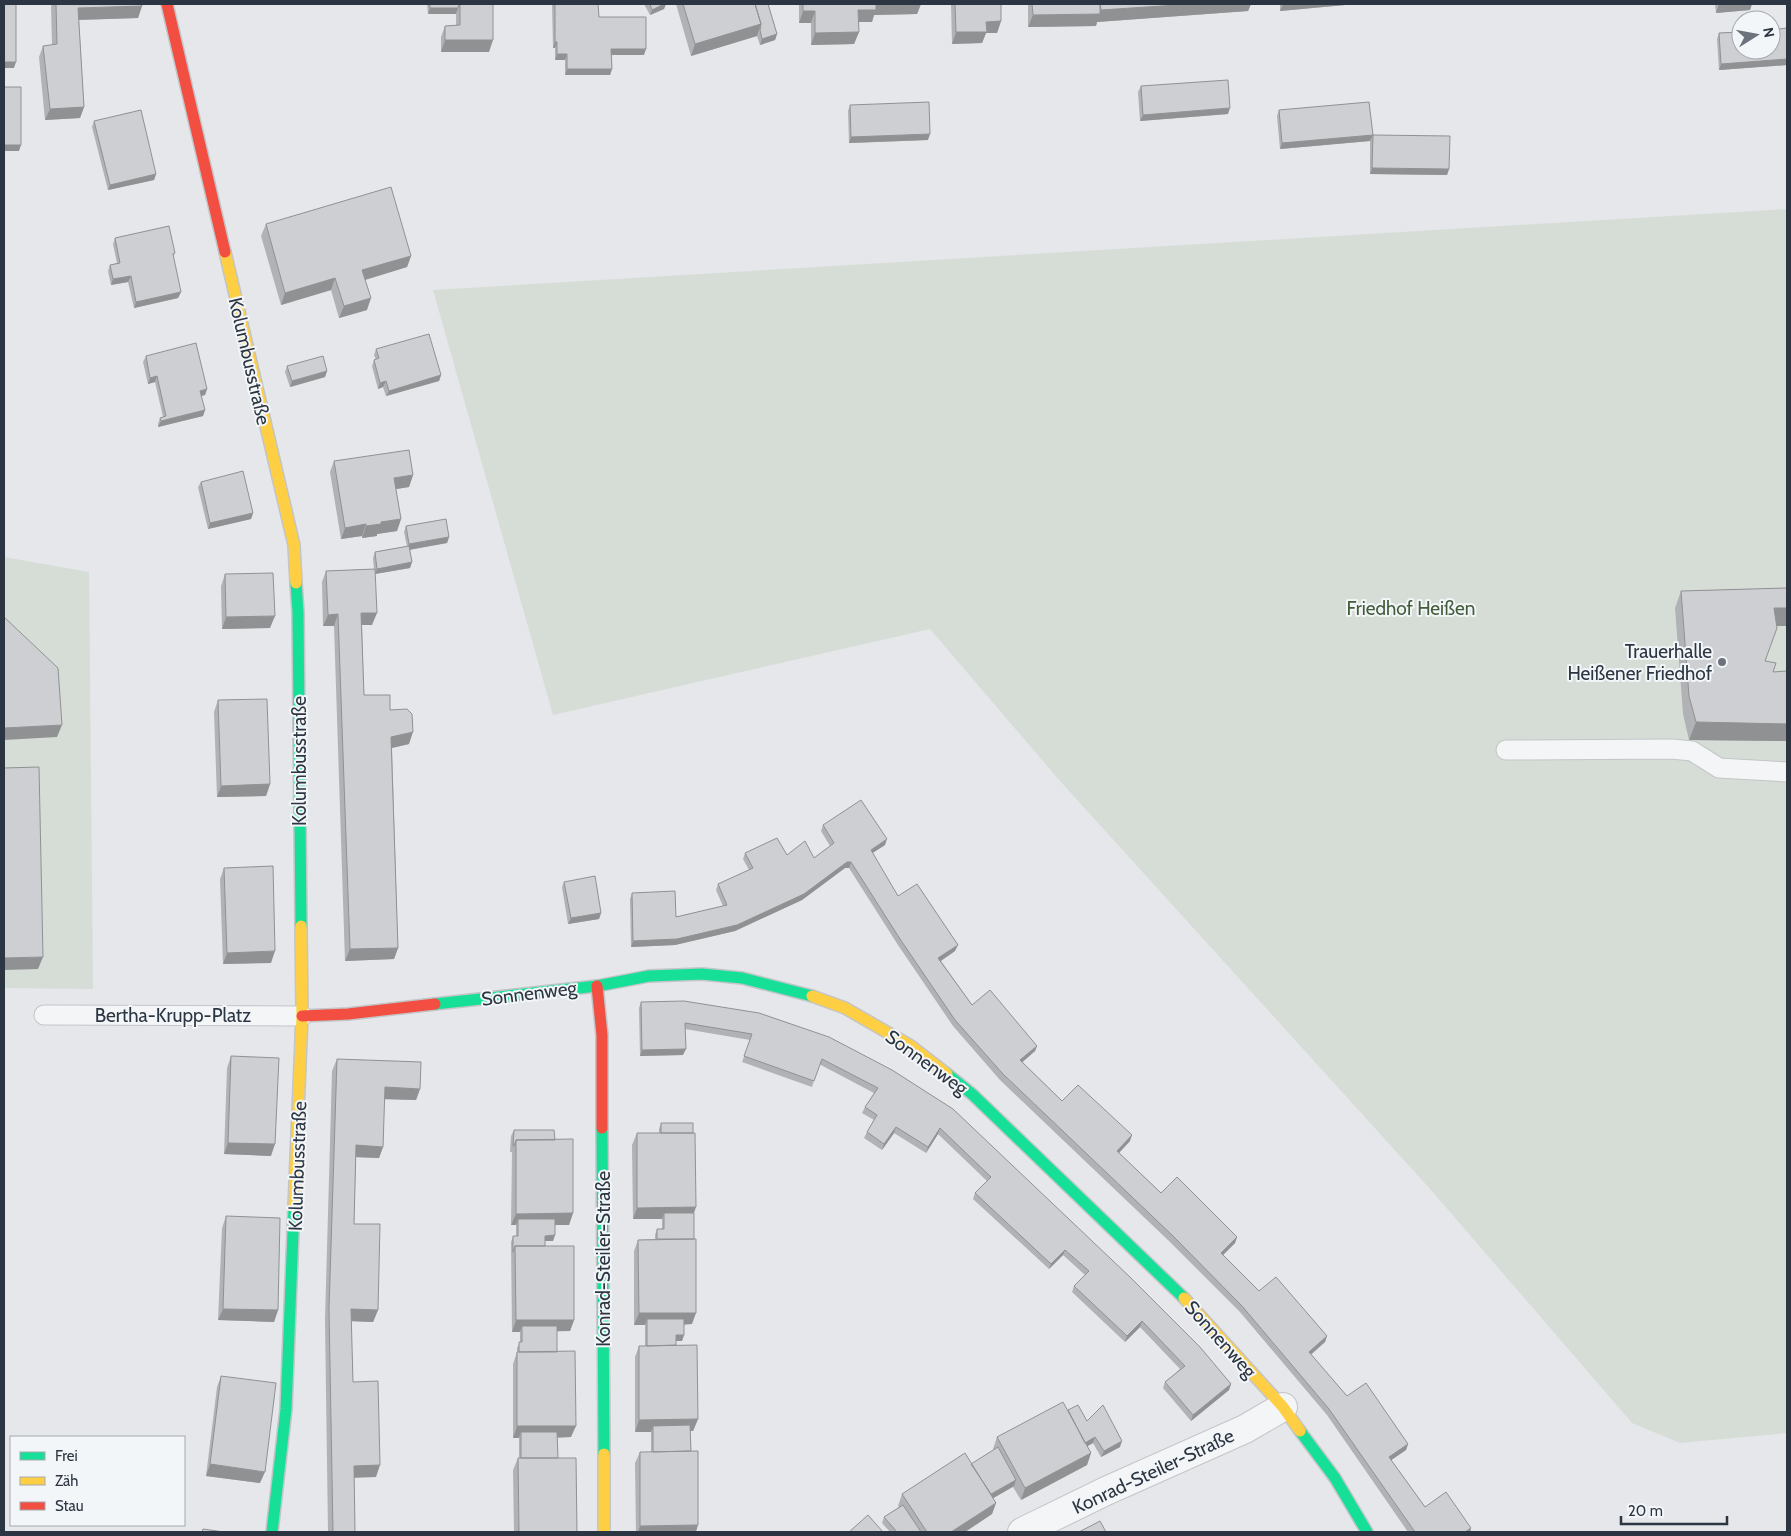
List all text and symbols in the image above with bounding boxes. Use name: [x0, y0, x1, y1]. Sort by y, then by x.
north arrow: [1731, 10, 1781, 60]
text: N: [1759, 26, 1779, 39]
street label: Kolumbusstraße: [224, 295, 275, 427]
park label: Friedhof Heißen: [1347, 597, 1475, 620]
place label: Trauerhalle Heißener Friedhof: [1567, 640, 1713, 685]
marker: Trauerhalle Heißener Friedhof: [1716, 656, 1728, 668]
street label: Kolumbusstraße: [288, 696, 311, 826]
street label: Sonnenweg: [480, 976, 579, 1011]
street label: Bertha-Krupp-Platz: [95, 1004, 251, 1027]
street label: Sonnenweg: [881, 1025, 973, 1100]
street label: Kolumbusstraße: [284, 1100, 311, 1231]
street label: Konrad-Steiler-Straße: [592, 1171, 615, 1347]
street label: Sonnenweg: [1180, 1296, 1262, 1383]
street label: Konrad-Steiler-Straße: [1069, 1424, 1238, 1519]
legend: [10, 1436, 185, 1526]
text: Frei: [55, 1447, 78, 1465]
text: Zäh: [55, 1472, 78, 1490]
scale bar: [1621, 1494, 1727, 1526]
text: Stau: [55, 1497, 84, 1515]
text: 20 m: [1628, 1502, 1663, 1520]

